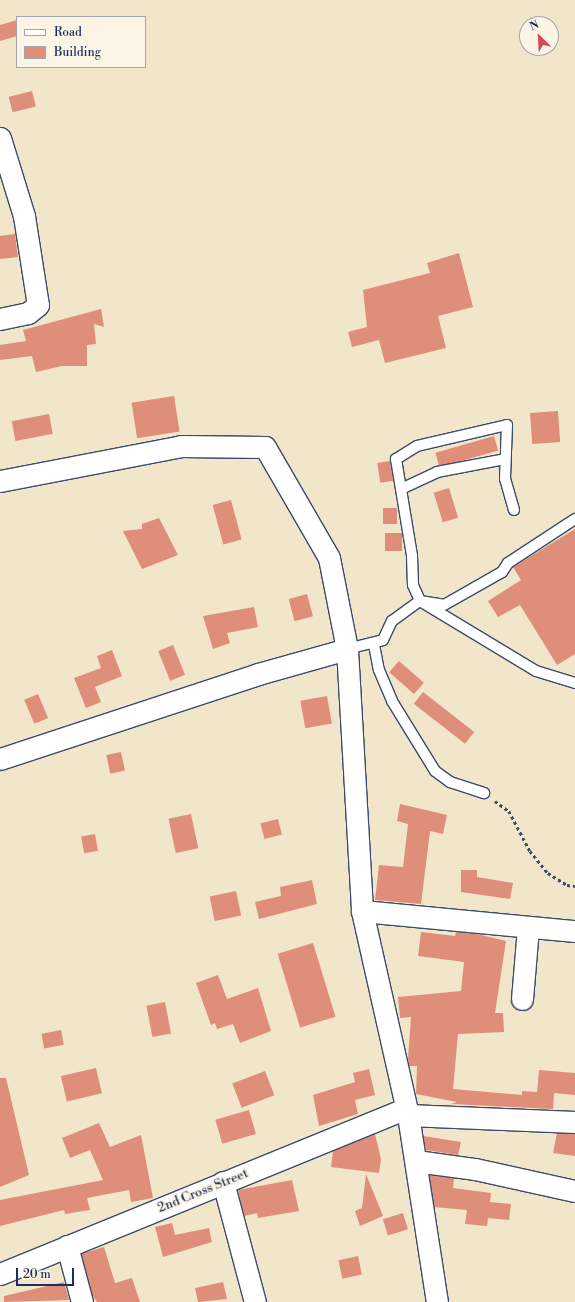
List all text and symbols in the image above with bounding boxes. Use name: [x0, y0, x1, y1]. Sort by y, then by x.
legend: [16, 16, 146, 68]
north arrow: [519, 16, 559, 56]
text: N: [528, 18, 541, 34]
text: Road: [54, 25, 82, 40]
text: Building: [54, 45, 101, 60]
street label: 2nd Cross Street: [155, 1166, 251, 1216]
scale bar: [18, 1260, 76, 1286]
text: 20 m: [23, 1267, 51, 1282]

